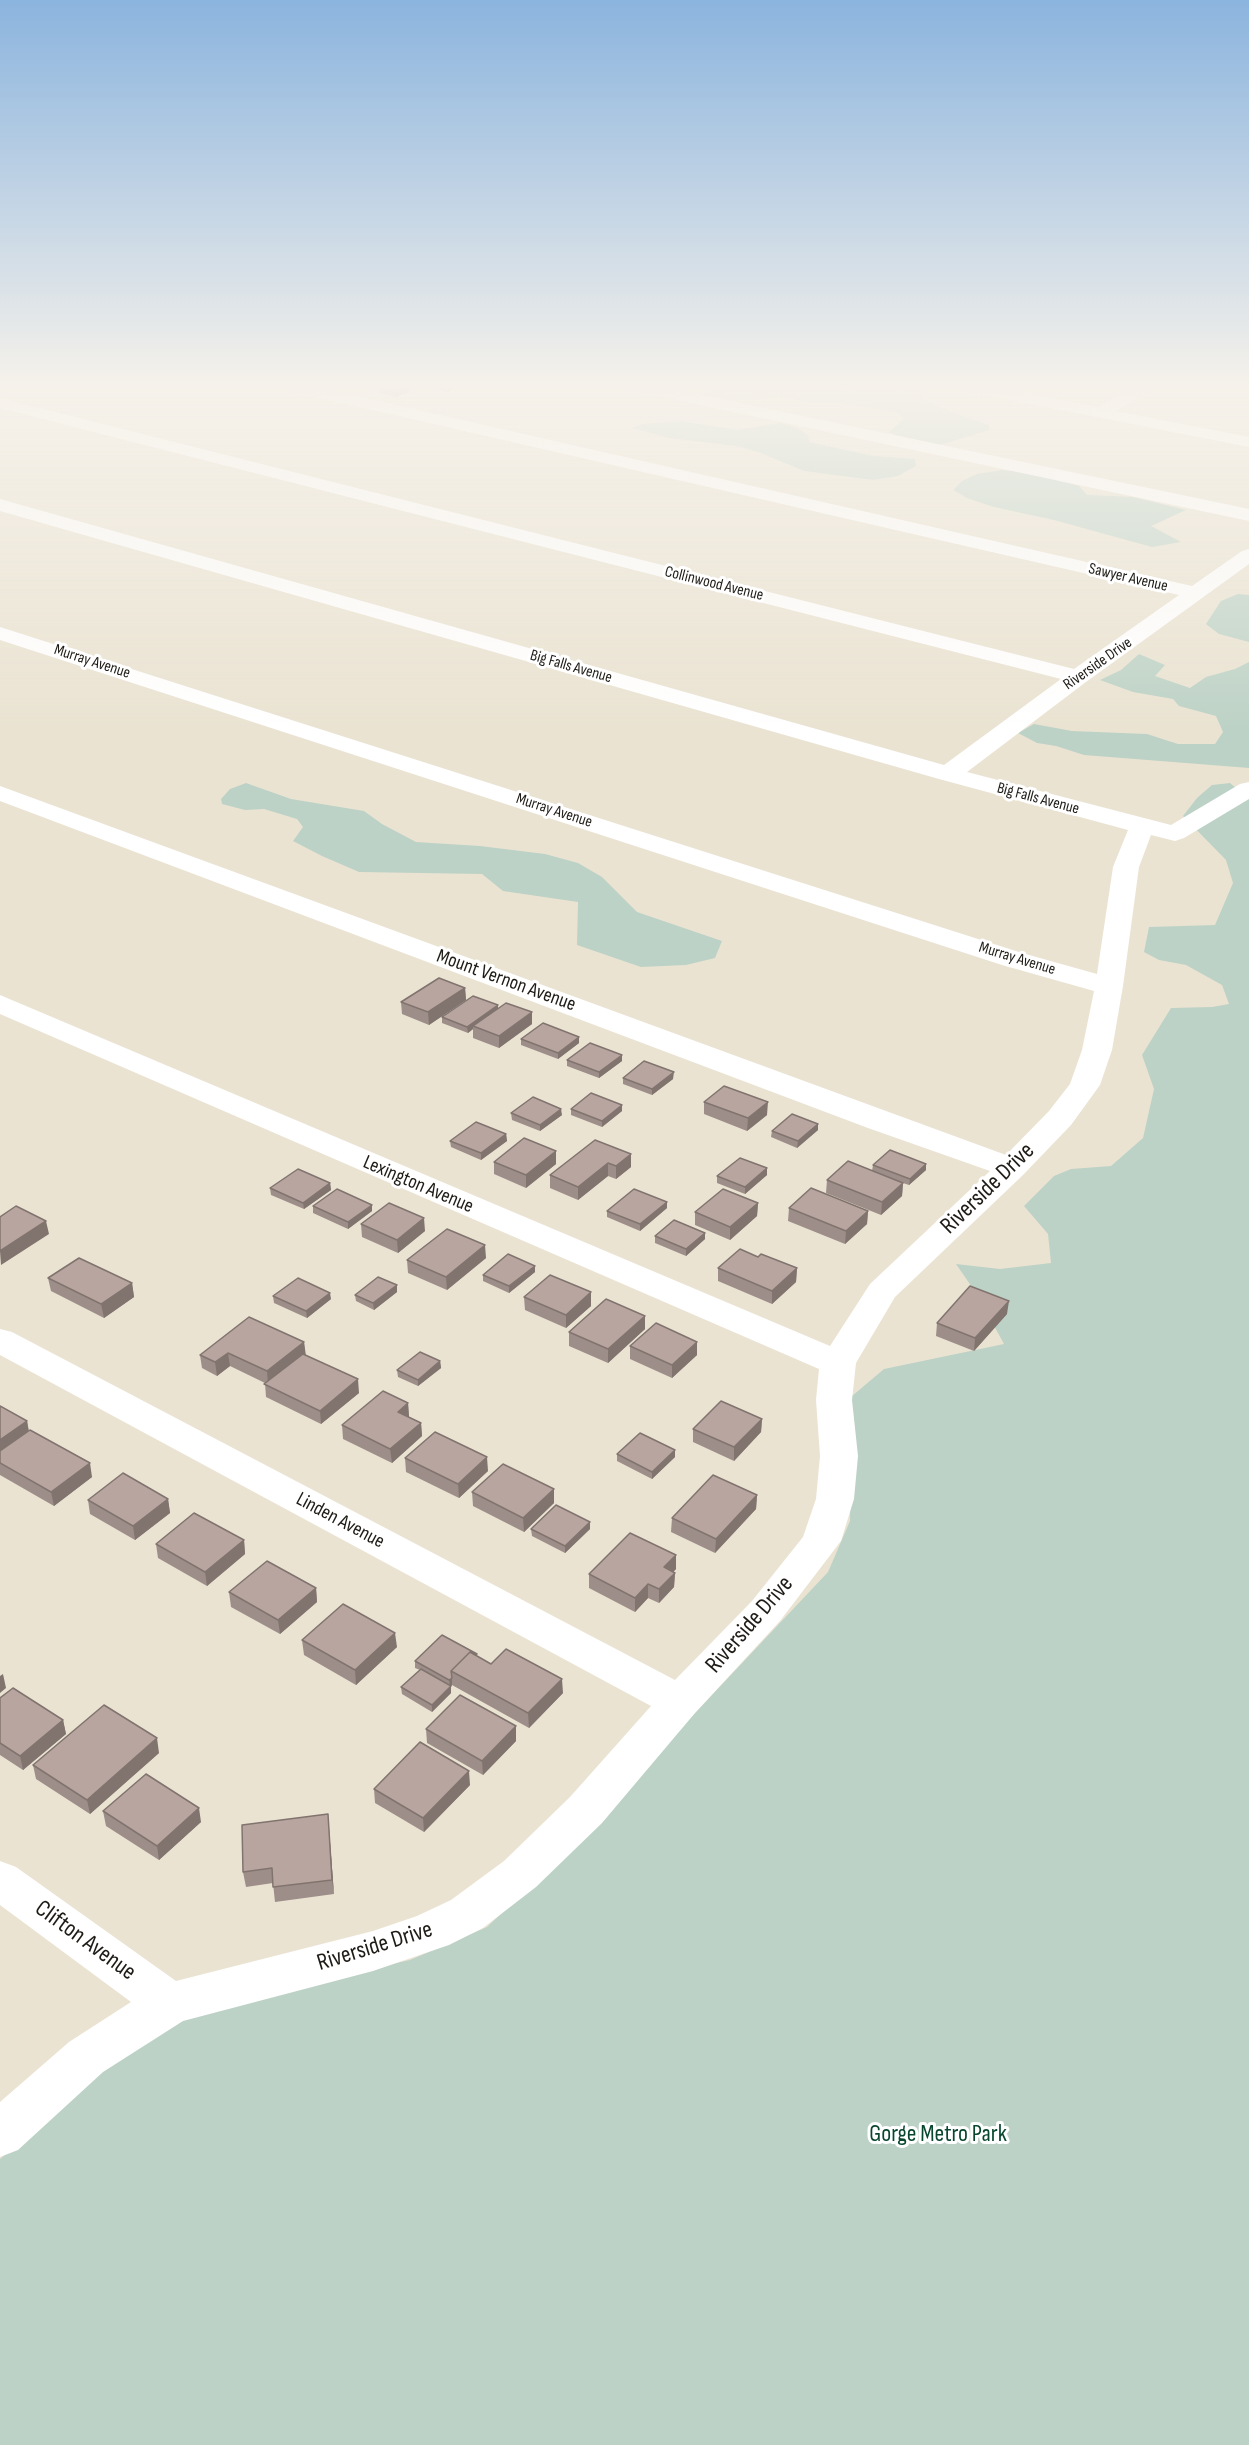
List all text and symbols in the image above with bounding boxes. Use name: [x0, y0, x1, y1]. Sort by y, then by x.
street label: Sawyer Avenue: [1087, 560, 1169, 596]
street label: Collinwood Avenue: [663, 562, 765, 606]
street label: Riverside Drive: [1060, 633, 1136, 695]
street label: Murray Avenue: [51, 641, 133, 683]
street label: Big Falls Avenue: [528, 646, 614, 688]
street label: Big Falls Avenue: [995, 779, 1081, 819]
street label: Murray Avenue: [513, 790, 595, 832]
street label: Murray Avenue: [976, 938, 1058, 980]
street label: Mount Vernon Avenue: [433, 945, 579, 1017]
street label: Riverside Drive: [935, 1137, 1041, 1241]
street label: Lexington Avenue: [359, 1151, 477, 1219]
street label: Linden Avenue: [292, 1488, 388, 1554]
street label: Riverside Drive: [700, 1571, 800, 1679]
street label: Clifton Avenue: [29, 1895, 141, 1987]
street label: Riverside Drive: [314, 1916, 436, 1978]
park label: Gorge Metro Park: [869, 2121, 1007, 2149]

